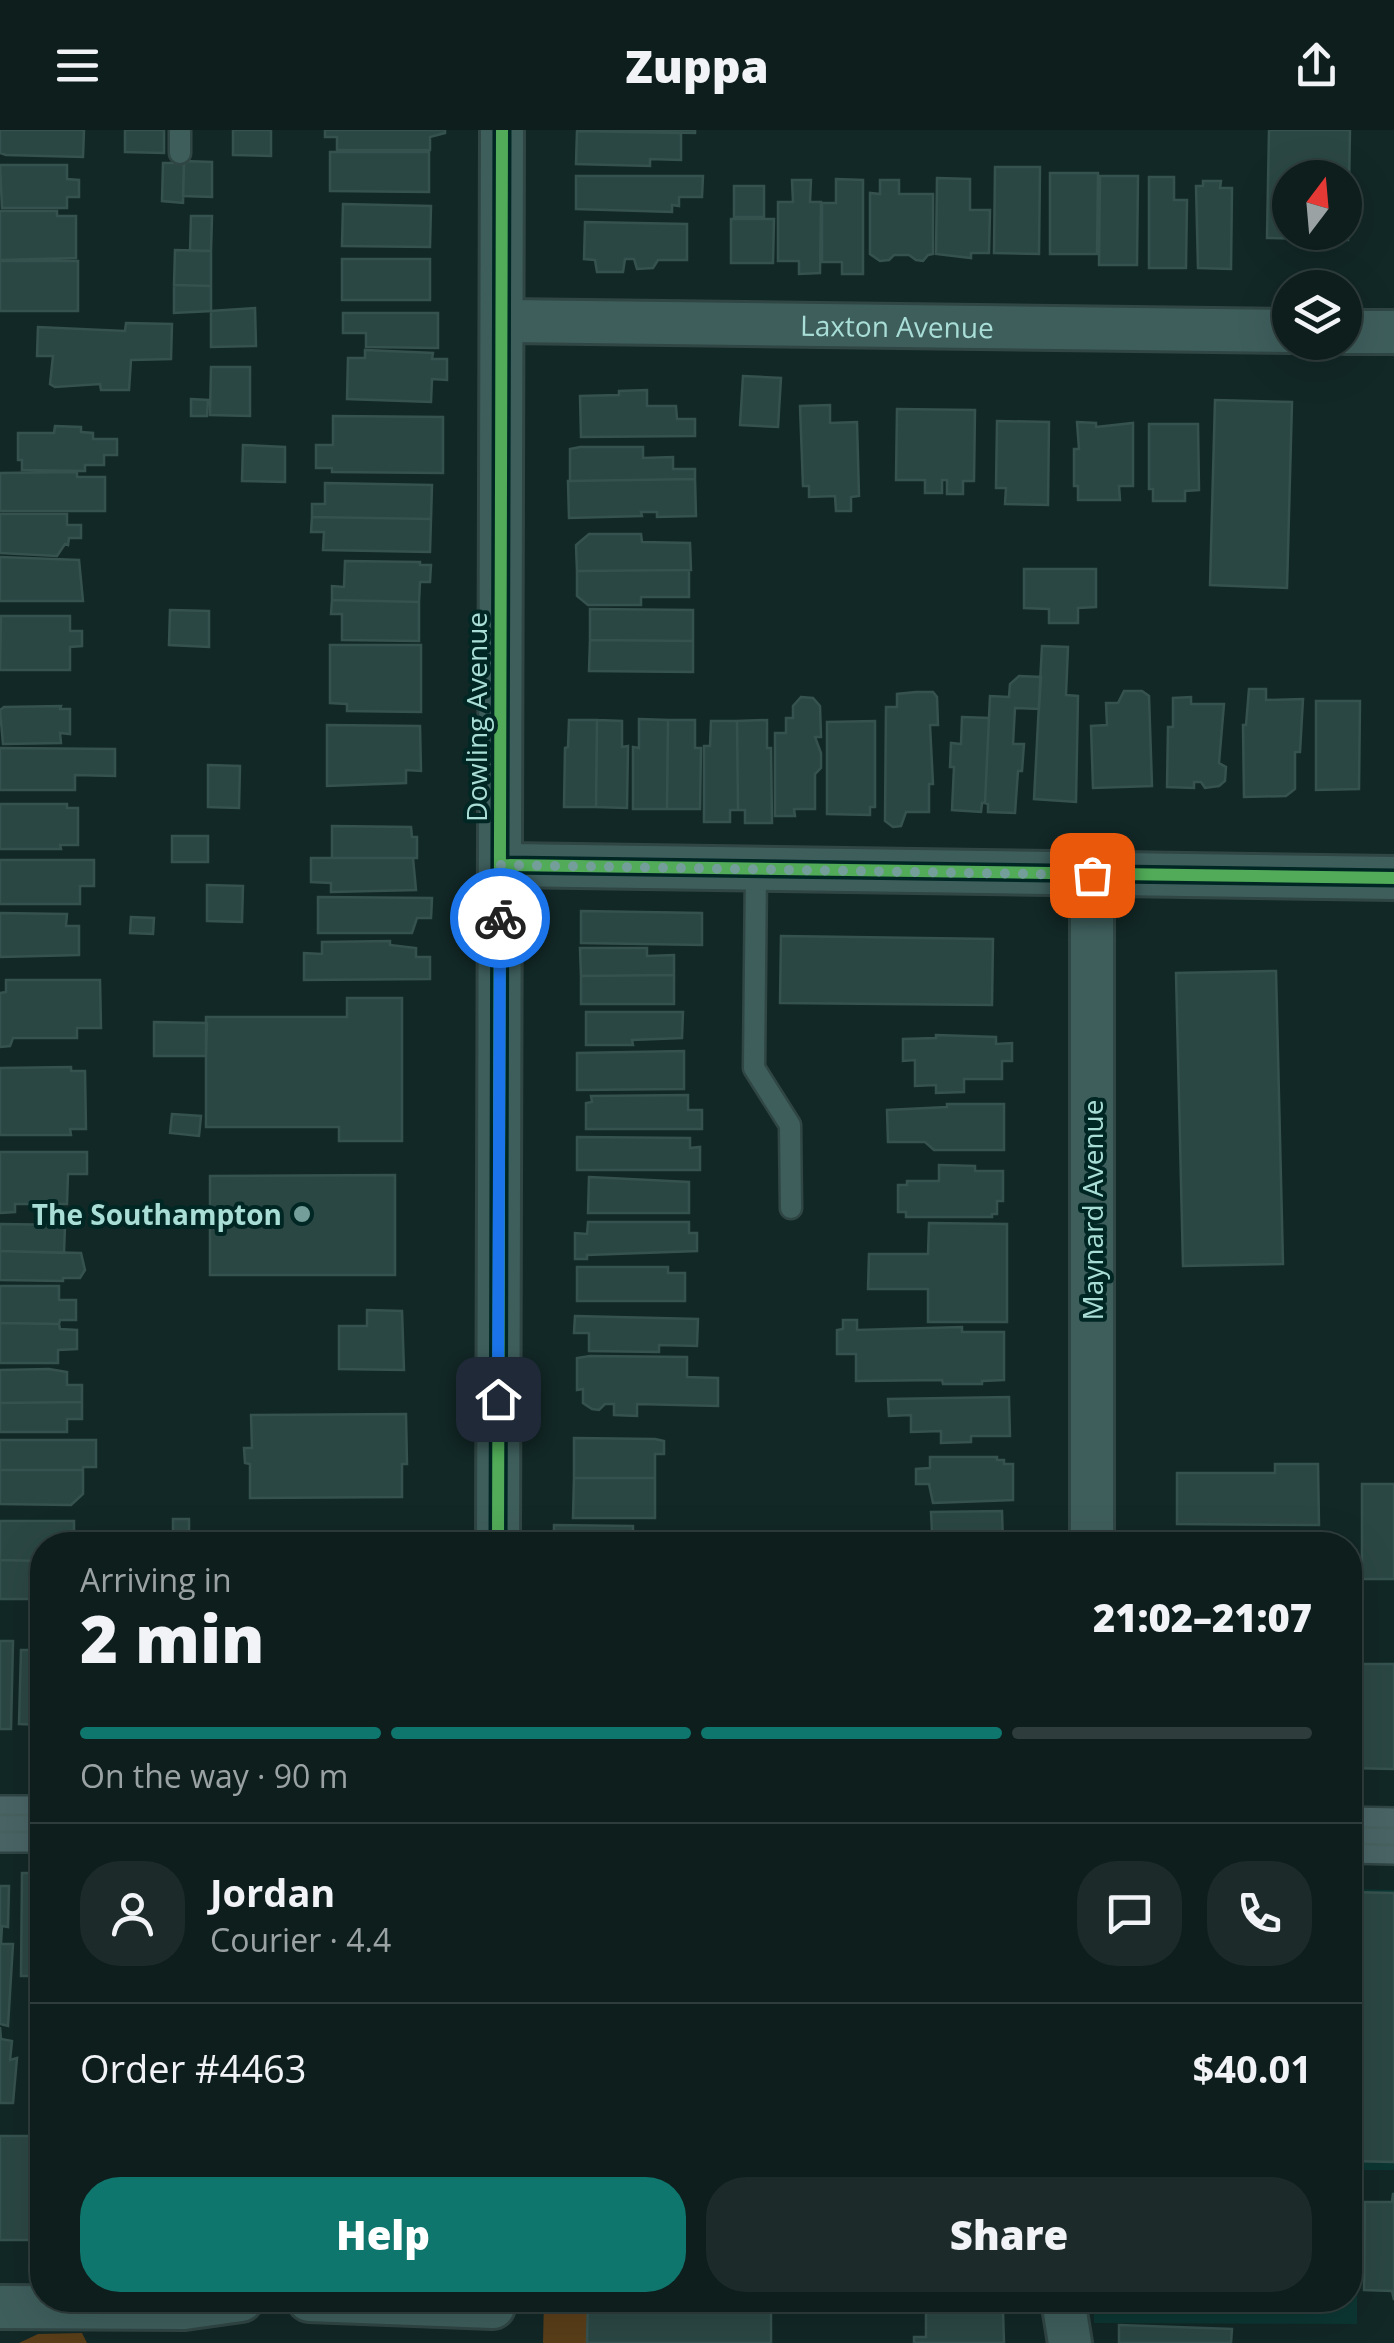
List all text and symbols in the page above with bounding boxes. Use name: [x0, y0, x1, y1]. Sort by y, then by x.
text: Zuppa: [625, 35, 769, 96]
icon: menu: [50, 38, 105, 93]
icon: share: [1289, 38, 1344, 93]
north arrow: [1272, 160, 1362, 250]
map controls: [1272, 160, 1362, 360]
button: layers: [1272, 270, 1362, 360]
street label: Laxton Avenue: [800, 306, 994, 346]
street label: Dowling Avenue: [457, 612, 495, 822]
pin: [1050, 833, 1135, 918]
icon: bag: [1065, 848, 1120, 903]
courier: [450, 868, 550, 968]
icon: bike: [473, 891, 528, 946]
street label: Maynard Avenue: [1073, 1100, 1111, 1320]
place label: The Southampton: [32, 1195, 282, 1233]
marker: The Southampton: [291, 1203, 313, 1225]
pin: [456, 1357, 541, 1442]
icon: home: [471, 1372, 526, 1427]
text: Arriving in: [80, 1558, 232, 1601]
text: 21:02–21:07: [1093, 1591, 1312, 1643]
text: 2 min: [80, 1594, 265, 1682]
text: On the way · 90 m: [80, 1754, 348, 1797]
button: person: [80, 1861, 185, 1966]
button: chat: [1077, 1861, 1182, 1966]
button: phone: [1207, 1861, 1312, 1966]
text: Jordan: [210, 1866, 335, 1918]
text: Courier · 4.4: [210, 1918, 391, 1961]
text: Order #4463: [80, 2042, 307, 2094]
text: $40.01: [1193, 2042, 1312, 2094]
button: Help: [80, 2177, 686, 2292]
button: Share: [706, 2177, 1312, 2292]

